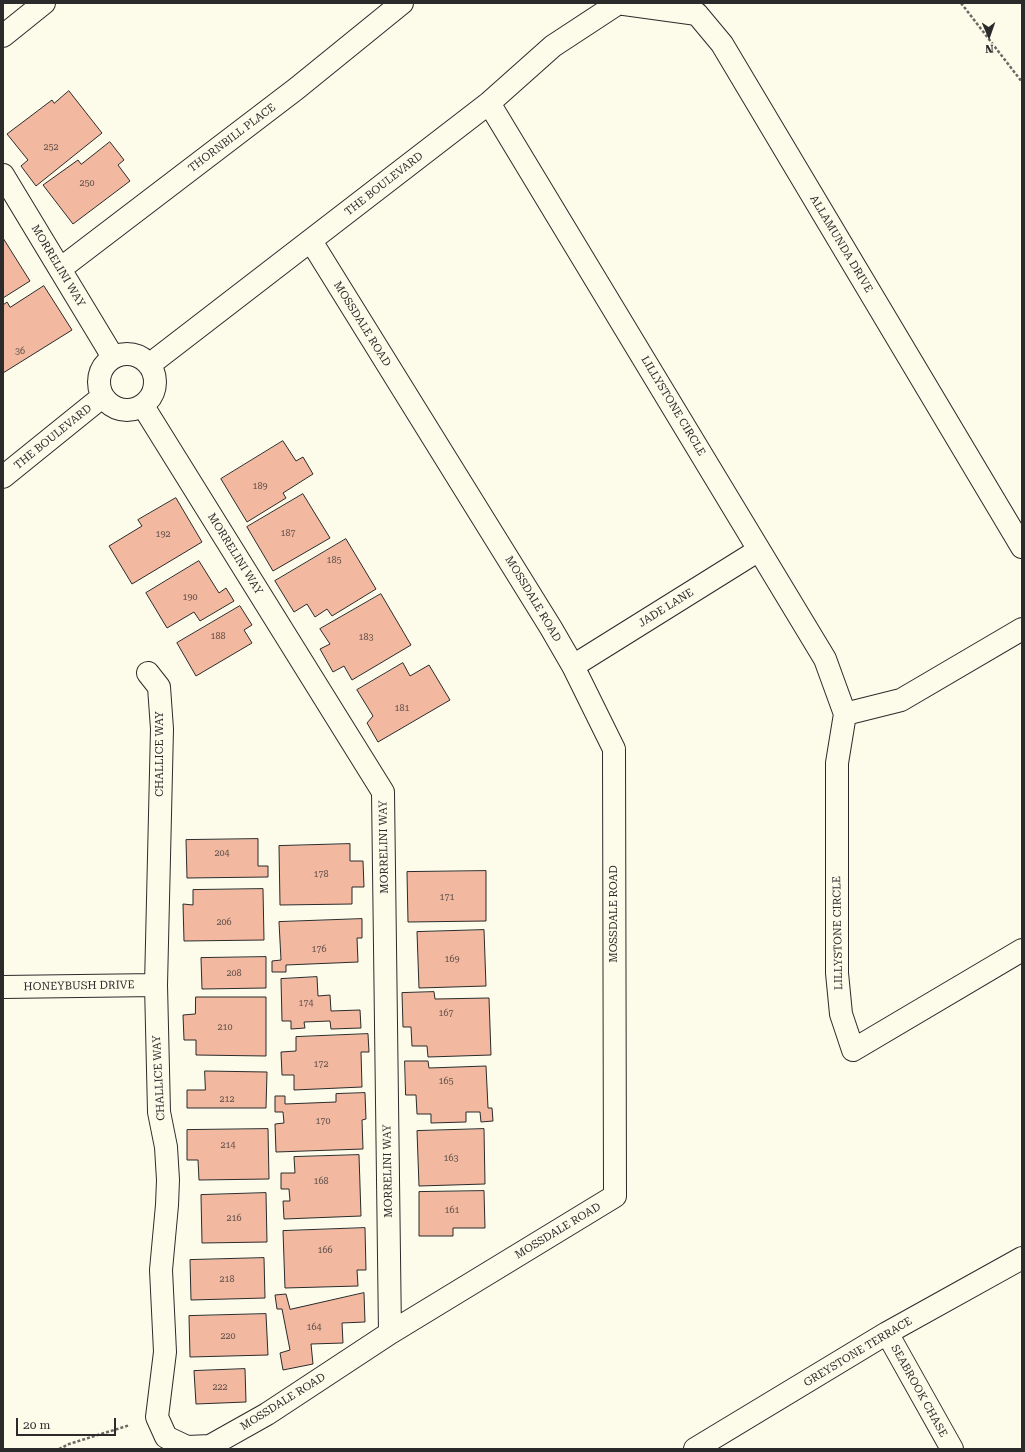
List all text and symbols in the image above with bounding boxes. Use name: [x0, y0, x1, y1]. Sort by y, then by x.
north arrow: [969, 16, 1009, 56]
text: N: [985, 42, 994, 55]
street label: THORNBILL PLACE: [186, 101, 278, 175]
house number: 252: [43, 142, 59, 152]
street label: THE BOULEVARD: [342, 149, 426, 219]
house number: 250: [79, 178, 95, 188]
street label: ALLAMUNDA DRIVE: [807, 193, 875, 295]
street label: MORRELINI WAY: [28, 223, 88, 309]
street label: MOSSDALE ROAD: [331, 279, 393, 369]
house number: 36: [15, 346, 25, 356]
street label: LILLYSTONE CIRCLE: [638, 354, 708, 458]
street label: THE BOULEVARD: [12, 402, 94, 472]
house number: 189: [252, 481, 268, 491]
street label: MORRELINI WAY: [205, 511, 265, 597]
house number: 187: [280, 528, 296, 538]
house number: 192: [155, 529, 171, 539]
street label: MOSSDALE ROAD: [502, 554, 564, 644]
house number: 185: [326, 555, 342, 565]
street label: JADE LANE: [636, 586, 696, 630]
house number: 190: [182, 592, 198, 602]
house number: 188: [210, 631, 226, 641]
house number: 183: [358, 632, 374, 642]
house number: 181: [394, 703, 410, 713]
street label: CHALLICE WAY: [153, 711, 167, 797]
street label: MORRELINI WAY: [377, 800, 391, 894]
house number: 204: [214, 848, 230, 858]
street label: MOSSDALE ROAD: [607, 865, 621, 963]
house number: 178: [313, 869, 329, 879]
street label: LILLYSTONE CIRCLE: [830, 876, 846, 990]
house number: 171: [439, 892, 455, 902]
house number: 206: [216, 917, 232, 927]
house number: 176: [311, 944, 327, 954]
house number: 169: [444, 954, 460, 964]
house number: 208: [226, 968, 242, 978]
street label: HONEYBUSH DRIVE: [23, 978, 135, 994]
house number: 174: [298, 998, 314, 1008]
house number: 167: [438, 1008, 454, 1018]
house number: 210: [217, 1022, 233, 1032]
street label: CHALLICE WAY: [150, 1035, 168, 1121]
house number: 172: [313, 1059, 329, 1069]
house number: 165: [438, 1076, 454, 1086]
house number: 212: [219, 1094, 235, 1104]
house number: 170: [315, 1116, 331, 1126]
street label: MORRELINI WAY: [381, 1124, 395, 1218]
house number: 214: [220, 1140, 236, 1150]
house number: 163: [443, 1153, 459, 1163]
house number: 168: [313, 1176, 329, 1186]
street label: MOSSDALE ROAD: [513, 1200, 603, 1262]
house number: 161: [444, 1205, 460, 1215]
house number: 216: [226, 1213, 242, 1223]
house number: 166: [317, 1245, 333, 1255]
house number: 218: [219, 1274, 235, 1284]
street label: GREYSTONE TERRACE: [802, 1314, 914, 1390]
house number: 164: [306, 1322, 322, 1332]
house number: 220: [220, 1331, 236, 1341]
street label: SEABROOK CHASE: [888, 1342, 950, 1440]
street label: MOSSDALE ROAD: [238, 1371, 328, 1433]
house number: 222: [212, 1382, 228, 1392]
scale bar: [18, 1410, 118, 1436]
text: 20 m: [23, 1418, 50, 1432]

